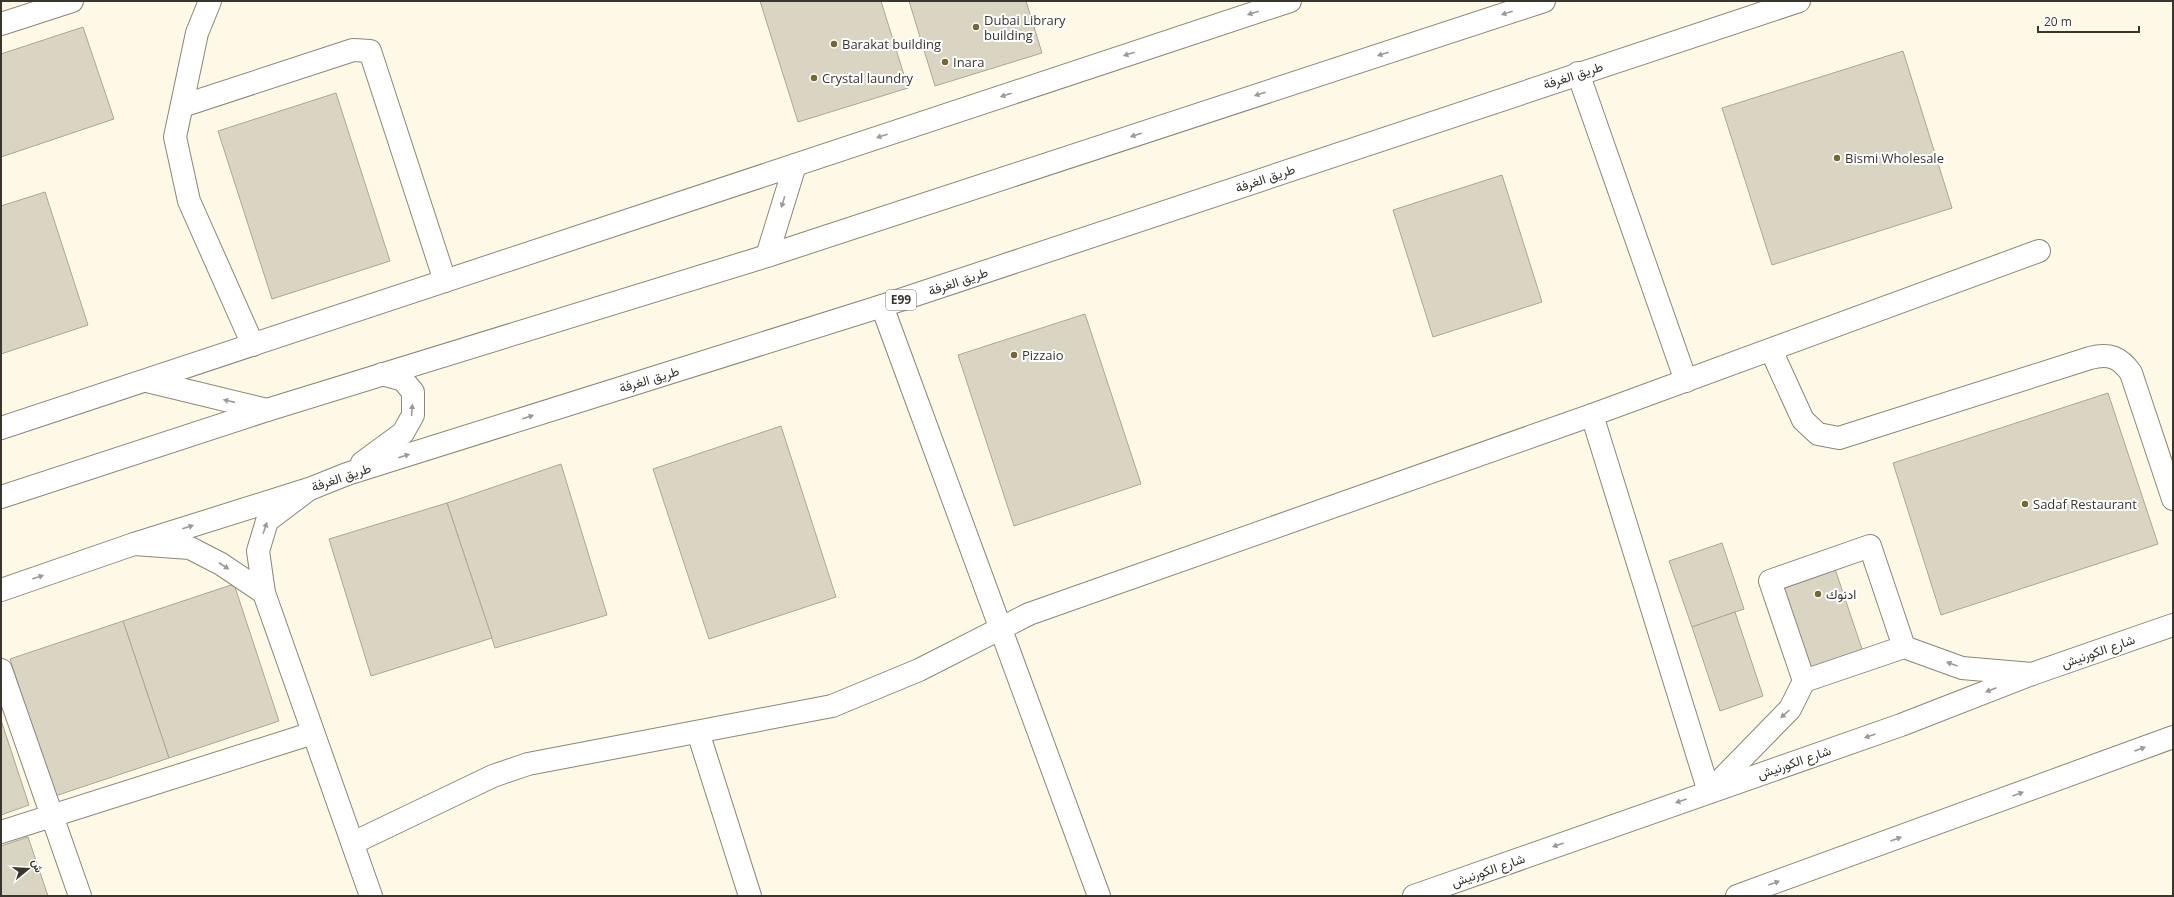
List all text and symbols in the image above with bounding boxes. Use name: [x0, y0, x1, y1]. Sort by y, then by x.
scale bar: [2038, 8, 2139, 34]
one-way arrow: [1246, 10, 1258, 16]
place label: Dubai Library building: [984, 11, 1066, 44]
one-way arrow: [1500, 11, 1512, 17]
text: 20 m: [2044, 13, 2072, 30]
marker: Dubai Library building: [971, 22, 981, 32]
place label: Barakat building: [842, 35, 941, 53]
marker: Barakat building: [829, 39, 839, 49]
one-way arrow: [1123, 51, 1135, 57]
one-way arrow: [1377, 51, 1389, 57]
place label: Inara: [953, 53, 984, 71]
marker: Inara: [940, 57, 950, 67]
street label: طريق الغرفة: [1541, 57, 1605, 93]
place label: Crystal laundry: [822, 69, 913, 87]
marker: Crystal laundry: [809, 73, 819, 83]
one-way arrow: [999, 92, 1011, 98]
one-way arrow: [1253, 92, 1265, 98]
one-way arrow: [1130, 132, 1142, 138]
one-way arrow: [876, 133, 888, 139]
place label: Bismi Wholesale: [1845, 149, 1944, 167]
marker: Bismi Wholesale: [1832, 153, 1842, 163]
street label: طريق الغرفة: [1233, 159, 1297, 197]
one-way arrow: [780, 197, 786, 209]
street label: طريق الغرفة: [926, 262, 990, 300]
road number: E99: [886, 290, 916, 310]
place label: Pizzaio: [1022, 346, 1064, 364]
marker: Pizzaio: [1009, 350, 1019, 360]
street label: طريق الغرفة: [617, 361, 681, 397]
one-way arrow: [223, 397, 236, 403]
one-way arrow: [409, 404, 416, 416]
one-way arrow: [523, 414, 535, 420]
one-way arrow: [399, 453, 411, 459]
street label: طريق الغرفة: [309, 458, 373, 496]
place label: Sadaf Restaurant: [2033, 495, 2137, 513]
marker: Sadaf Restaurant: [2020, 499, 2030, 509]
one-way arrow: [263, 521, 269, 533]
one-way arrow: [182, 524, 194, 530]
one-way arrow: [218, 563, 230, 570]
one-way arrow: [32, 574, 44, 580]
place label: ادنوك: [1826, 585, 1856, 603]
marker: ادنوك: [1813, 589, 1823, 599]
street label: شارع الكورنيش: [2059, 630, 2138, 673]
one-way arrow: [1946, 661, 1958, 667]
one-way arrow: [1985, 687, 1997, 693]
one-way arrow: [1780, 709, 1789, 718]
one-way arrow: [1863, 733, 1875, 739]
street label: شارع الكورنيش: [1755, 741, 1834, 784]
one-way arrow: [2134, 746, 2146, 752]
one-way arrow: [2013, 791, 2025, 797]
one-way arrow: [1674, 799, 1686, 805]
one-way arrow: [1890, 835, 1902, 841]
one-way arrow: [1552, 842, 1564, 848]
north arrow: [8, 849, 48, 889]
street label: شارع الكورنيش: [1449, 849, 1528, 892]
text: ش: [29, 857, 47, 874]
one-way arrow: [1768, 879, 1780, 885]

